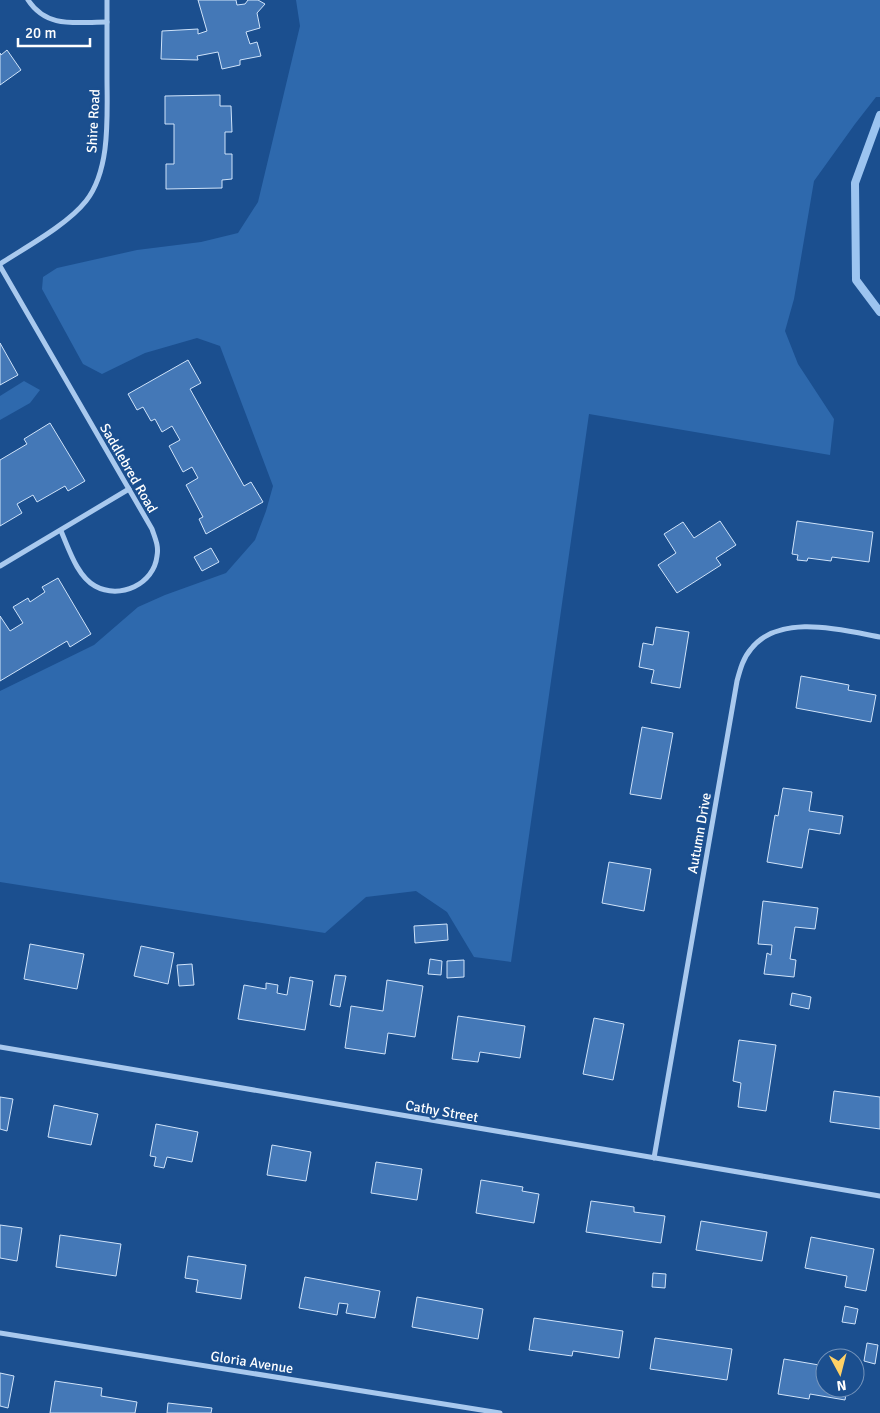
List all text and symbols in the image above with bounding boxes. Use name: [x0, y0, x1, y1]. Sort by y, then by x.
scale bar: [18, 15, 90, 47]
text: 20 m: [25, 24, 56, 42]
street label: Shire Road: [83, 89, 104, 153]
street label: Saddlebred Road: [96, 421, 161, 516]
street label: Autumn Drive: [684, 791, 715, 875]
street label: Cathy Street: [404, 1097, 480, 1126]
street label: Gloria Avenue: [209, 1348, 294, 1377]
north arrow: [815, 1348, 865, 1398]
text: N: [836, 1376, 847, 1394]

